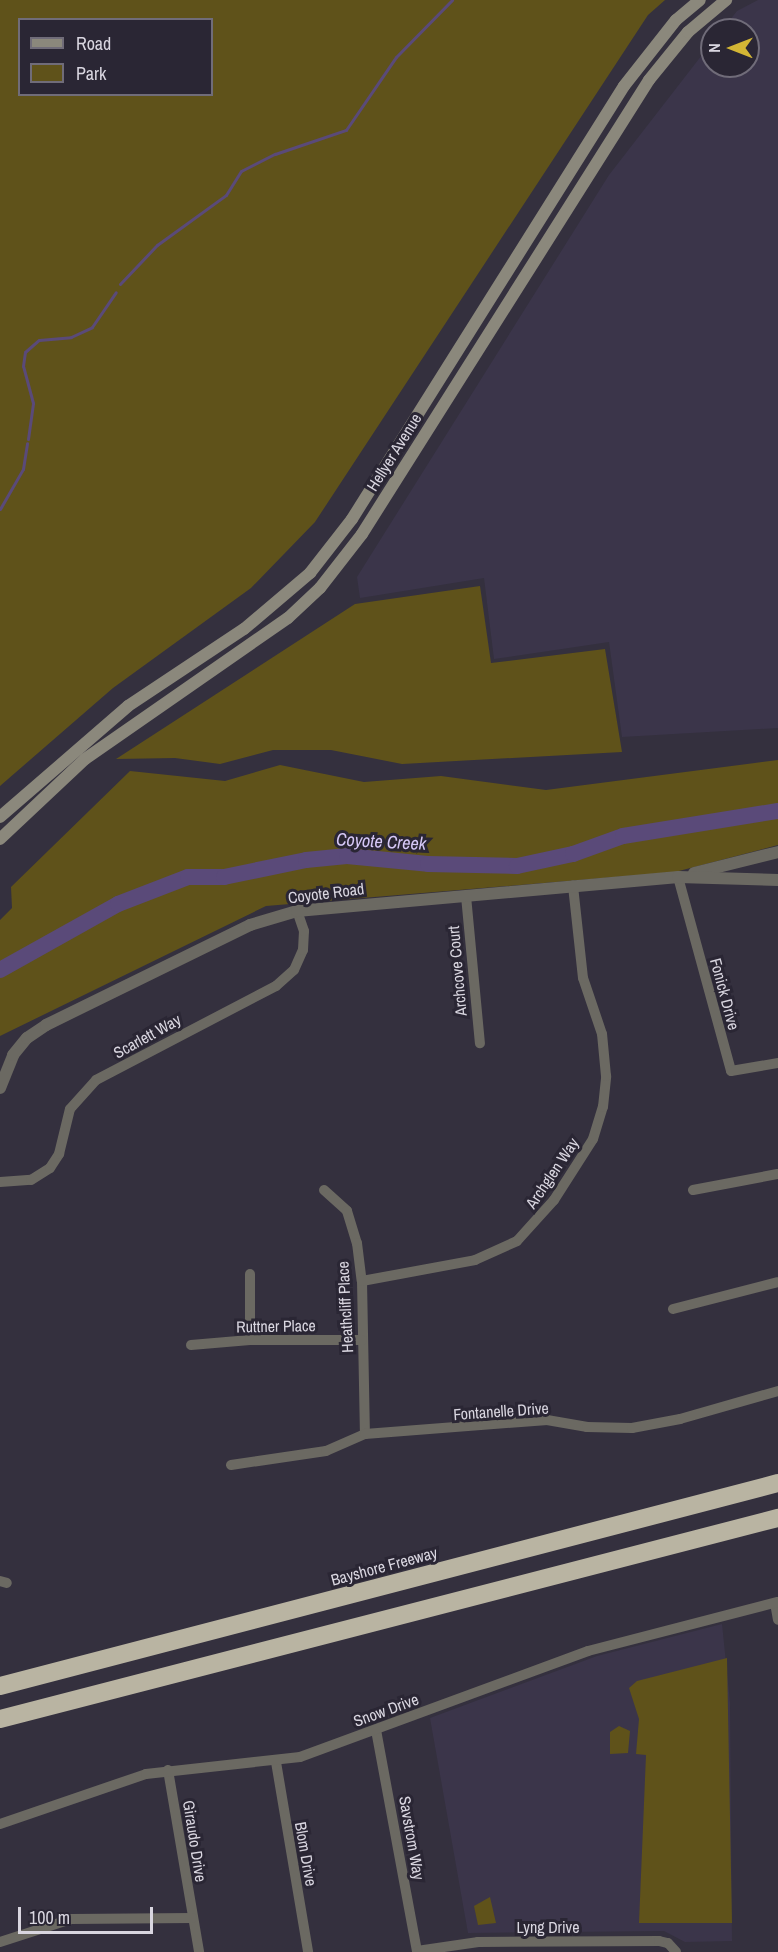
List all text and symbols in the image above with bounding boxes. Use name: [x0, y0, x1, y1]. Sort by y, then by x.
legend: [18, 18, 213, 96]
north arrow: [700, 18, 760, 78]
text: Road: [76, 31, 111, 56]
text: N: [703, 43, 725, 53]
text: Park: [76, 61, 106, 86]
street label: Hellyer Avenue: [362, 409, 426, 495]
water label: Coyote Creek: [335, 829, 427, 855]
street label: Coyote Road: [287, 879, 365, 907]
street label: Archcove Court: [443, 925, 471, 1017]
street label: Fonick Drive: [706, 956, 744, 1032]
street label: Scarlett Way: [110, 1010, 184, 1062]
street label: Archglen Way: [521, 1134, 583, 1212]
street label: Heathcliff Place: [333, 1261, 357, 1353]
street label: Ruttner Place: [236, 1316, 316, 1336]
street label: Fontanelle Drive: [453, 1398, 549, 1424]
street label: Bayshore Freeway: [329, 1543, 439, 1589]
street label: Snow Drive: [351, 1689, 421, 1731]
street label: Savstrom Way: [395, 1795, 429, 1881]
street label: Giraudo Drive: [179, 1799, 211, 1883]
street label: Blom Drive: [291, 1820, 321, 1888]
scale bar: [21, 1895, 156, 1933]
text: 100 m: [29, 1905, 70, 1930]
street label: Lyng Drive: [517, 1917, 579, 1937]

